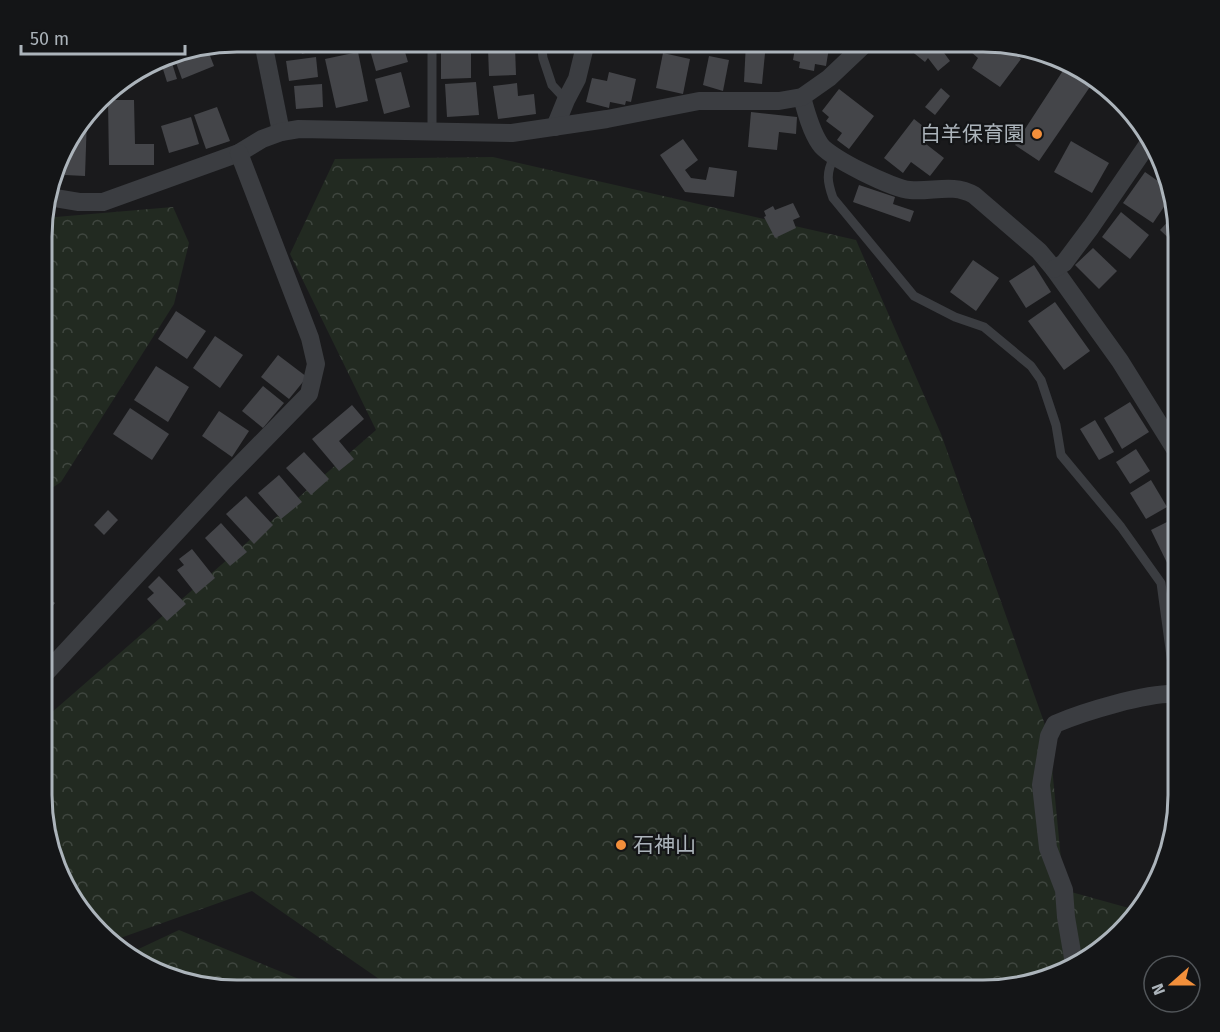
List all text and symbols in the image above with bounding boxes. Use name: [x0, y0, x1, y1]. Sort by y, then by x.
scale bar: [21, 18, 184, 56]
text: 50 m: [30, 28, 69, 50]
place label: 白羊保育園: [920, 121, 1025, 147]
marker: 白羊保育園: [1030, 127, 1044, 141]
place label: 石神山: [633, 832, 696, 858]
marker: 石神山: [614, 838, 628, 852]
north arrow: [1142, 954, 1202, 1014]
text: N: [1148, 981, 1169, 998]

